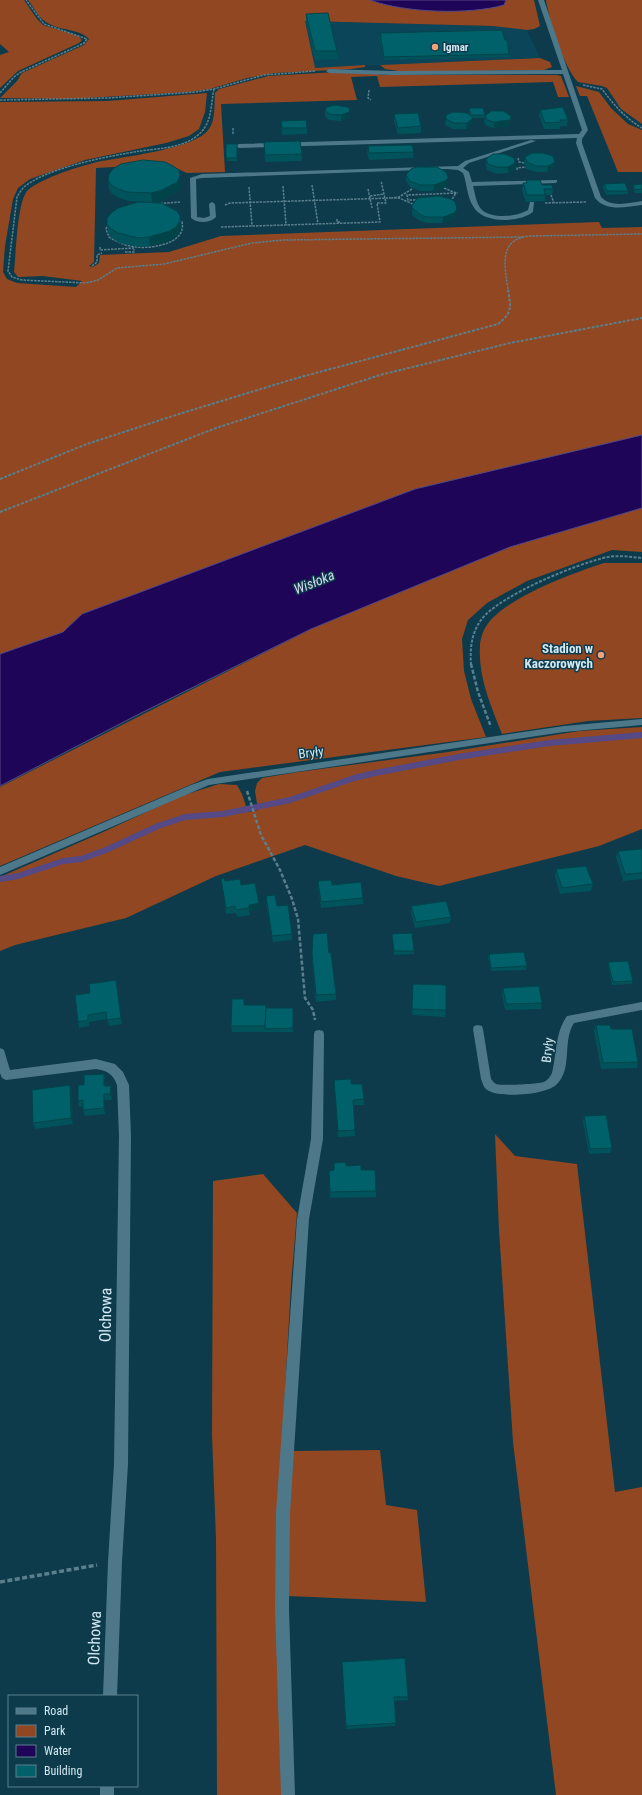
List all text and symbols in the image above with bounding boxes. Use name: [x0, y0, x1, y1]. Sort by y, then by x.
place label: Igmar: [443, 41, 469, 54]
marker: Igmar: [430, 42, 440, 52]
water label: Wisłoka: [291, 567, 337, 597]
place label: Stadion w Kaczorowych: [525, 641, 593, 671]
marker: Stadion w Kaczorowych: [596, 650, 606, 660]
street label: Bryły: [298, 743, 325, 761]
street label: Bryły: [539, 1036, 557, 1064]
street label: Olchowa: [96, 1288, 115, 1342]
street label: Olchowa: [84, 1610, 105, 1666]
legend: [8, 1695, 138, 1787]
text: Road: [44, 1704, 68, 1718]
text: Park: [44, 1724, 66, 1738]
text: Water: [44, 1744, 72, 1758]
text: Building: [44, 1764, 82, 1778]

